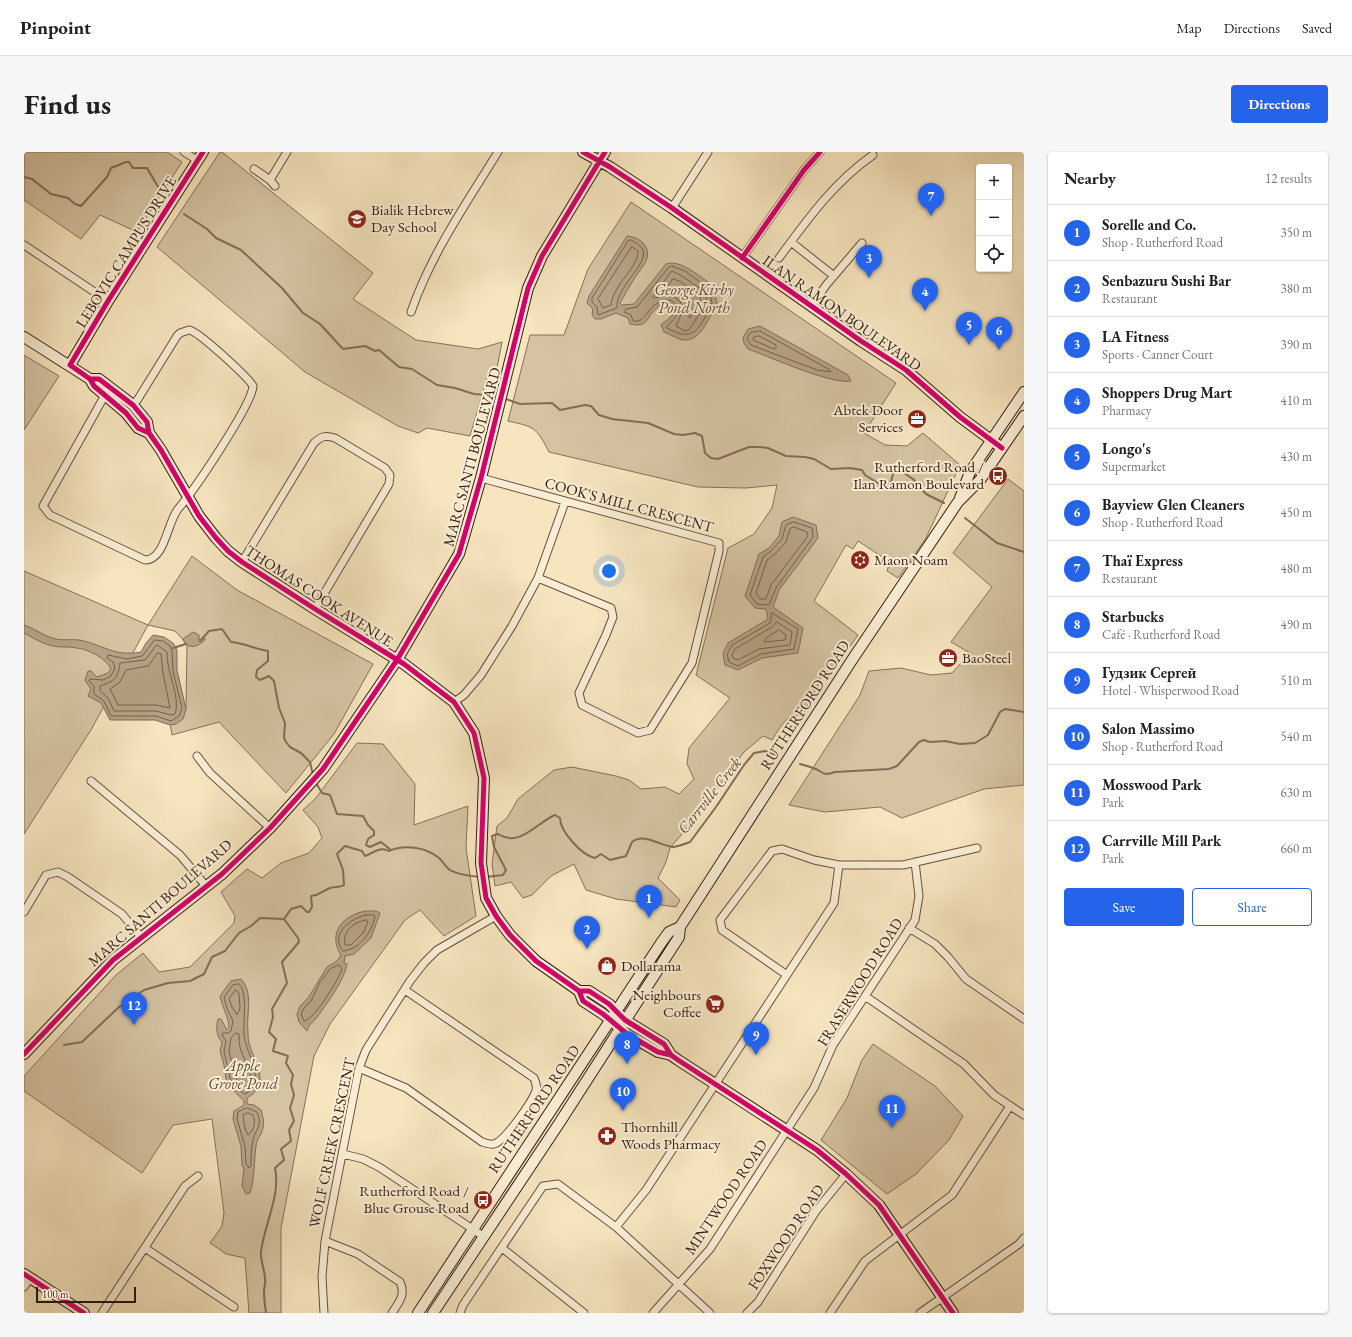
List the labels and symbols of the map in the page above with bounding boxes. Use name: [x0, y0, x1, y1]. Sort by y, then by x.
street label: LEBOVIC CAMPUS DRIVE: [71, 172, 180, 331]
pin: 7: [918, 183, 944, 216]
place label: Bialik Hebrew Day School: [371, 200, 454, 236]
school or university icon: Bialik Hebrew Day School: [346, 208, 368, 230]
pin: 3: [856, 245, 882, 278]
street label: ILAN RAMON BOULEVARD: [759, 250, 925, 375]
pin: 4: [912, 278, 938, 311]
water label: George Kirby Pond North: [654, 279, 734, 318]
pin: 5: [956, 312, 982, 345]
pin: 6: [986, 317, 1012, 350]
street label: MARC SANTI BOULEVARD: [438, 365, 505, 549]
place label: Abtek Door Services: [832, 400, 903, 436]
office icon: Abtek Door Services: [906, 408, 928, 430]
place label: Rutherford Road / Ilan Ramon Boulevard: [853, 457, 984, 493]
bus stop icon: Rutherford Road / Ilan Ramon Boulevard: [987, 465, 1009, 487]
street label: COOK'S MILL CRESCENT: [543, 473, 716, 536]
street label: THOMAS COOK AVENUE: [242, 541, 397, 651]
synagogue icon: Maon Noam: [849, 549, 871, 571]
place label: Maon Noam: [874, 550, 949, 569]
your location: [599, 561, 619, 581]
street label: RUTHERFORD ROAD: [756, 636, 854, 773]
office icon: BaoSteel: [937, 647, 959, 669]
place label: BaoSteel: [962, 648, 1011, 667]
water label: Carrville Creek: [673, 752, 746, 838]
street label: MARC SANTI BOULEVARD: [84, 835, 236, 970]
pin: 1: [636, 885, 662, 918]
street label: FRASERWOOD ROAD: [812, 914, 907, 1049]
pin: 2: [574, 916, 600, 949]
shop icon: Dollarama: [596, 955, 618, 977]
place label: Dollarama: [621, 956, 681, 975]
place label: Neighbours Coffee: [632, 985, 701, 1021]
pin: 12: [121, 992, 147, 1025]
supermarket icon: Neighbours Coffee: [704, 993, 726, 1015]
pin: 9: [743, 1022, 769, 1055]
pin: 8: [614, 1031, 640, 1064]
street label: RUTHERFORD ROAD: [484, 1041, 584, 1176]
water label: Apple Grove Pond: [208, 1055, 279, 1094]
street label: WOLF CREEK CRESCENT: [304, 1055, 359, 1230]
pin: 10: [610, 1078, 636, 1111]
pin: 11: [879, 1095, 905, 1128]
place label: Thornhill Woods Pharmacy: [621, 1117, 721, 1153]
pharmacy icon: Thornhill Woods Pharmacy: [596, 1125, 618, 1147]
street label: MINTWOOD ROAD: [680, 1135, 771, 1258]
street label: FOXWOOD ROAD: [743, 1180, 828, 1293]
place label: Rutherford Road / Blue Grouse Road: [359, 1181, 469, 1217]
bus stop icon: Rutherford Road / Blue Grouse Road: [472, 1189, 494, 1211]
scale bar: [36, 1285, 136, 1304]

